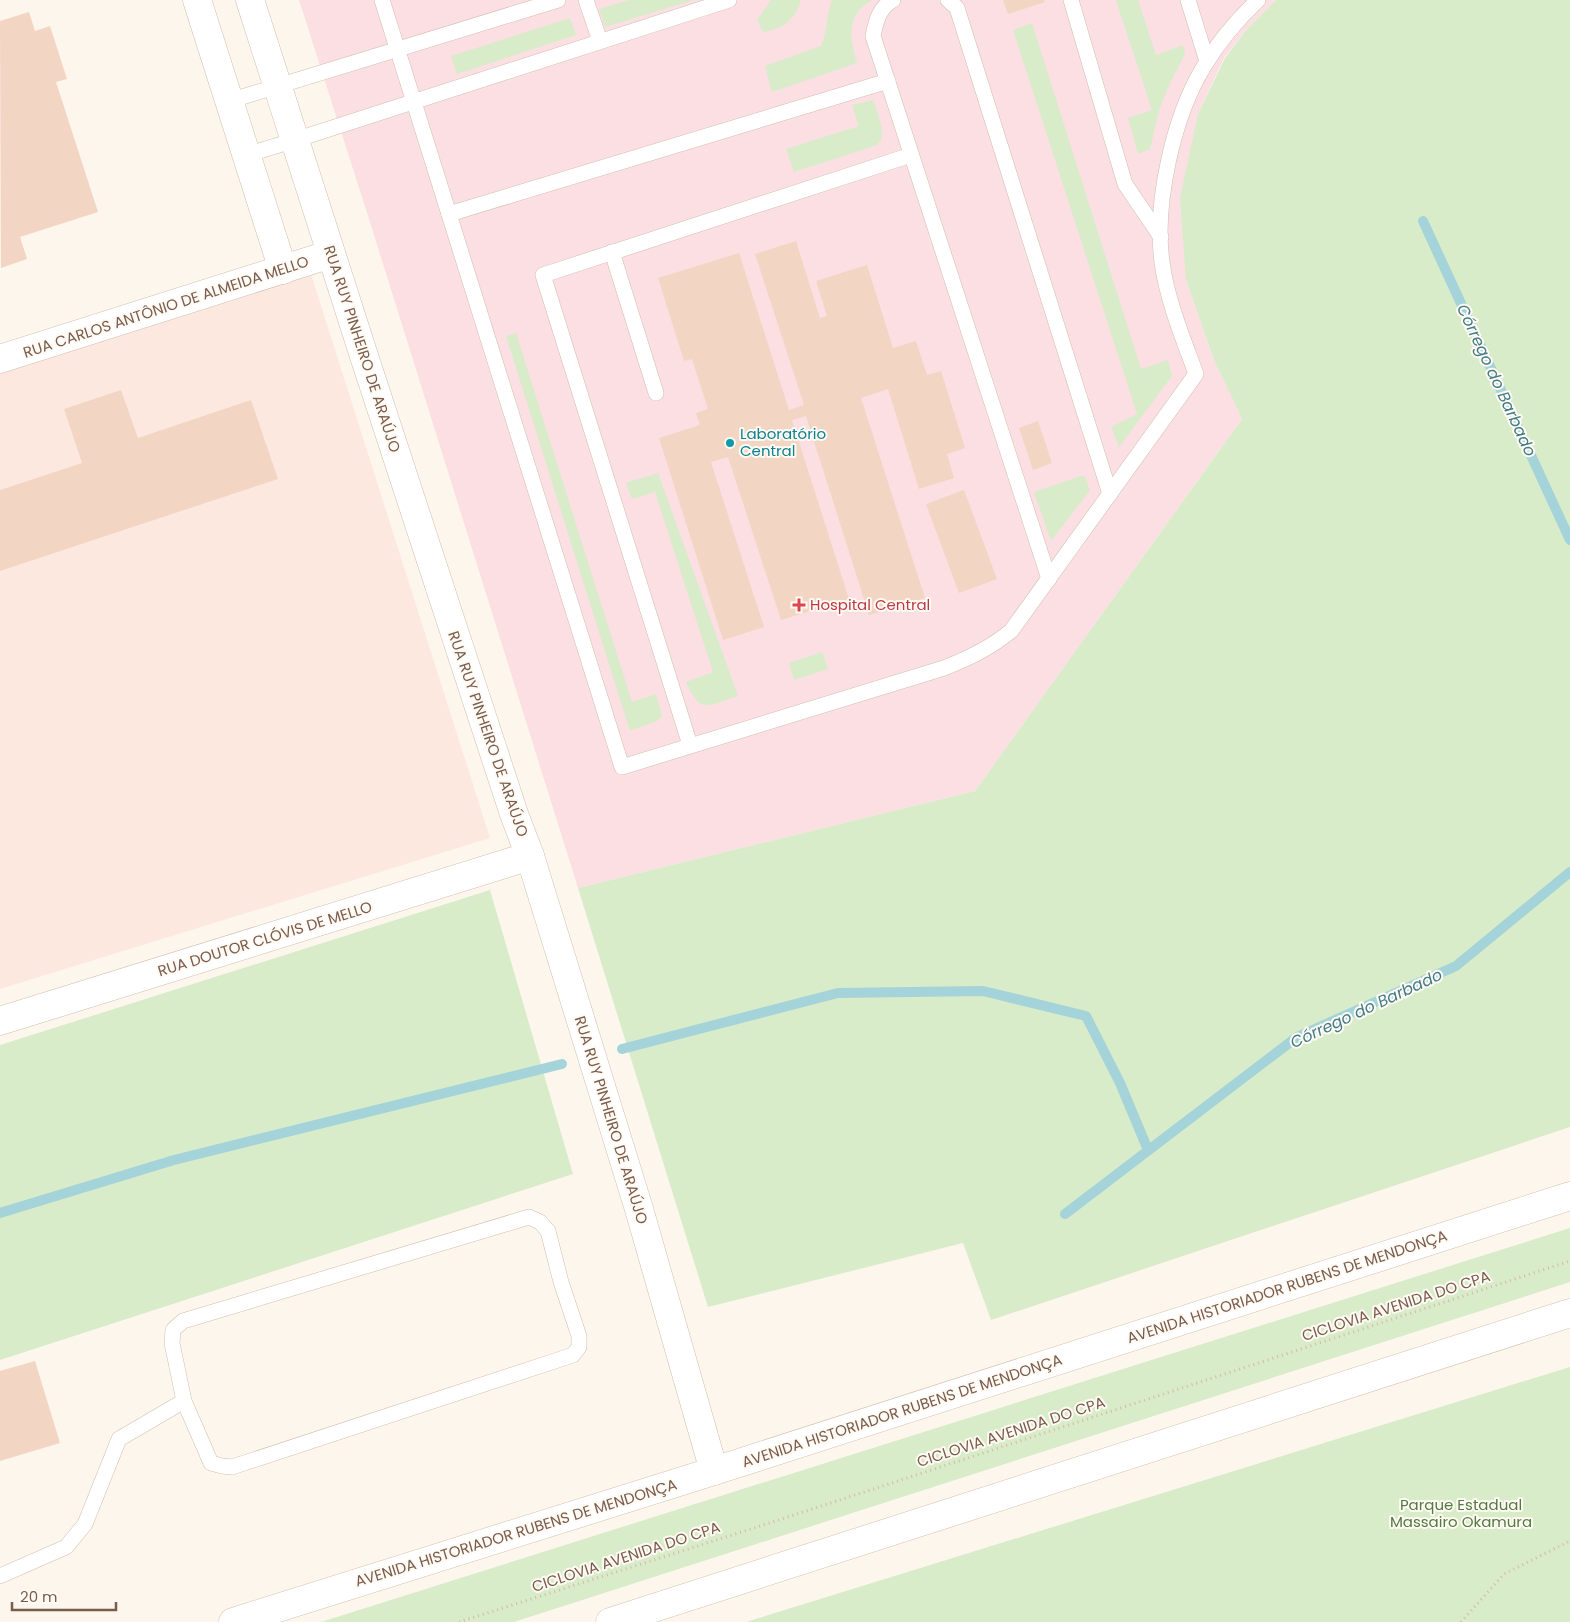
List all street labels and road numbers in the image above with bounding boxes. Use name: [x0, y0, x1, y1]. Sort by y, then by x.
street label: RUA RUY PINHEIRO DE ARAÚJO: [319, 243, 406, 455]
street label: RUA CARLOS ANTÔNIO DE ALMEIDA MELLO: [20, 250, 312, 363]
street label: RUA RUY PINHEIRO DE ARAÚJO: [443, 628, 534, 840]
street label: RUA DOUTOR CLÓVIS DE MELLO: [155, 896, 375, 981]
street label: RUA RUY PINHEIRO DE ARAÚJO: [570, 1013, 653, 1227]
street label: AVENIDA HISTORIADOR RUBENS DE MENDONÇA: [1124, 1225, 1450, 1348]
street label: CICLOVIA AVENIDA DO CPA: [1299, 1265, 1493, 1346]
street label: AVENIDA HISTORIADOR RUBENS DE MENDONÇA: [739, 1349, 1065, 1472]
street label: CICLOVIA AVENIDA DO CPA: [914, 1391, 1108, 1472]
street label: AVENIDA HISTORIADOR RUBENS DE MENDONÇA: [352, 1473, 679, 1592]
street label: CICLOVIA AVENIDA DO CPA: [529, 1516, 723, 1597]

